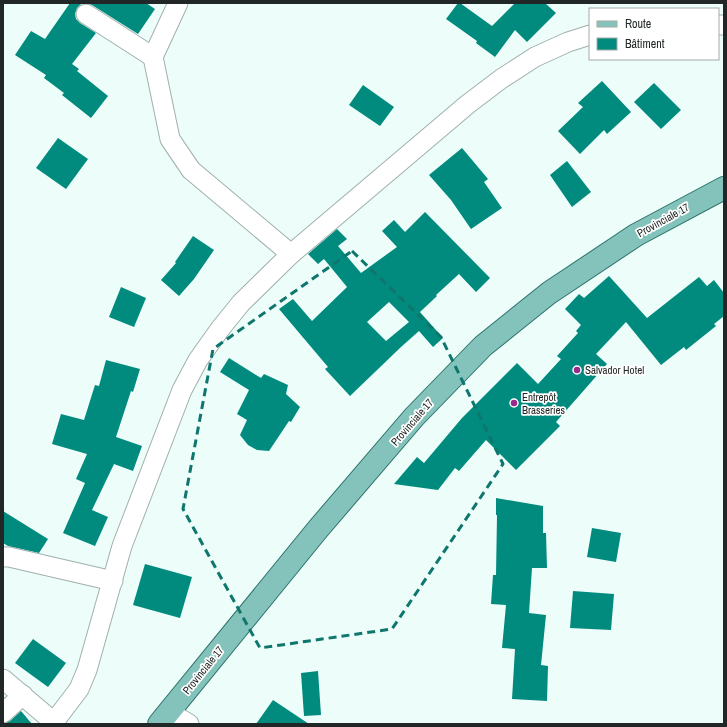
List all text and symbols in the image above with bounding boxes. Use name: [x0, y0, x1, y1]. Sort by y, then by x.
legend: [589, 8, 719, 60]
text: Route: [625, 16, 651, 32]
text: Bâtiment: [625, 36, 665, 52]
street label: Provinciale 17: [634, 200, 692, 240]
place label: Salvador Hotel: [585, 363, 644, 377]
marker: Salvador Hotel: [572, 365, 582, 375]
place label: Entrepôt Brasseries: [522, 390, 566, 417]
street label: Provinciale 17: [388, 396, 436, 448]
marker: Entrepôt Brasseries: [509, 398, 519, 408]
street label: Provinciale 17: [179, 643, 227, 697]

